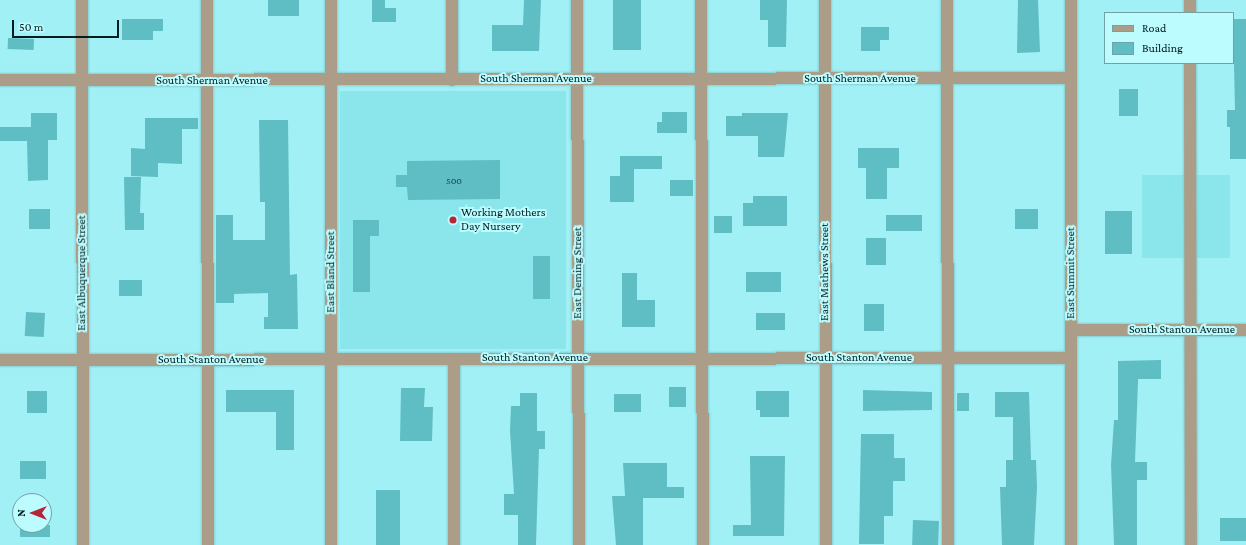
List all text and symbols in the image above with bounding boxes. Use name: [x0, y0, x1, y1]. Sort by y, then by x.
scale bar: [14, 12, 121, 38]
legend: [1104, 12, 1234, 64]
text: 50 m: [19, 20, 43, 34]
text: Road: [1142, 21, 1166, 35]
text: Building: [1142, 41, 1183, 55]
street label: South Sherman Avenue: [480, 72, 592, 86]
street label: South Sherman Avenue: [804, 72, 916, 86]
street label: South Sherman Avenue: [156, 74, 268, 88]
house number: 500: [446, 175, 462, 187]
place label: Working Mothers Day Nursery: [461, 206, 546, 234]
street label: East Albuquerque Street: [75, 215, 89, 331]
marker: Working Mothers Day Nursery: [448, 215, 458, 225]
street label: East Mathews Street: [818, 223, 832, 321]
street label: East Deming Street: [571, 227, 585, 319]
street label: East Summit Street: [1064, 227, 1078, 319]
street label: East Bland Street: [324, 231, 338, 313]
street label: South Stanton Avenue: [1129, 323, 1235, 337]
street label: South Stanton Avenue: [482, 351, 588, 365]
street label: South Stanton Avenue: [806, 351, 912, 365]
street label: South Stanton Avenue: [158, 353, 264, 367]
north arrow: [12, 493, 52, 533]
text: N: [15, 509, 27, 517]

